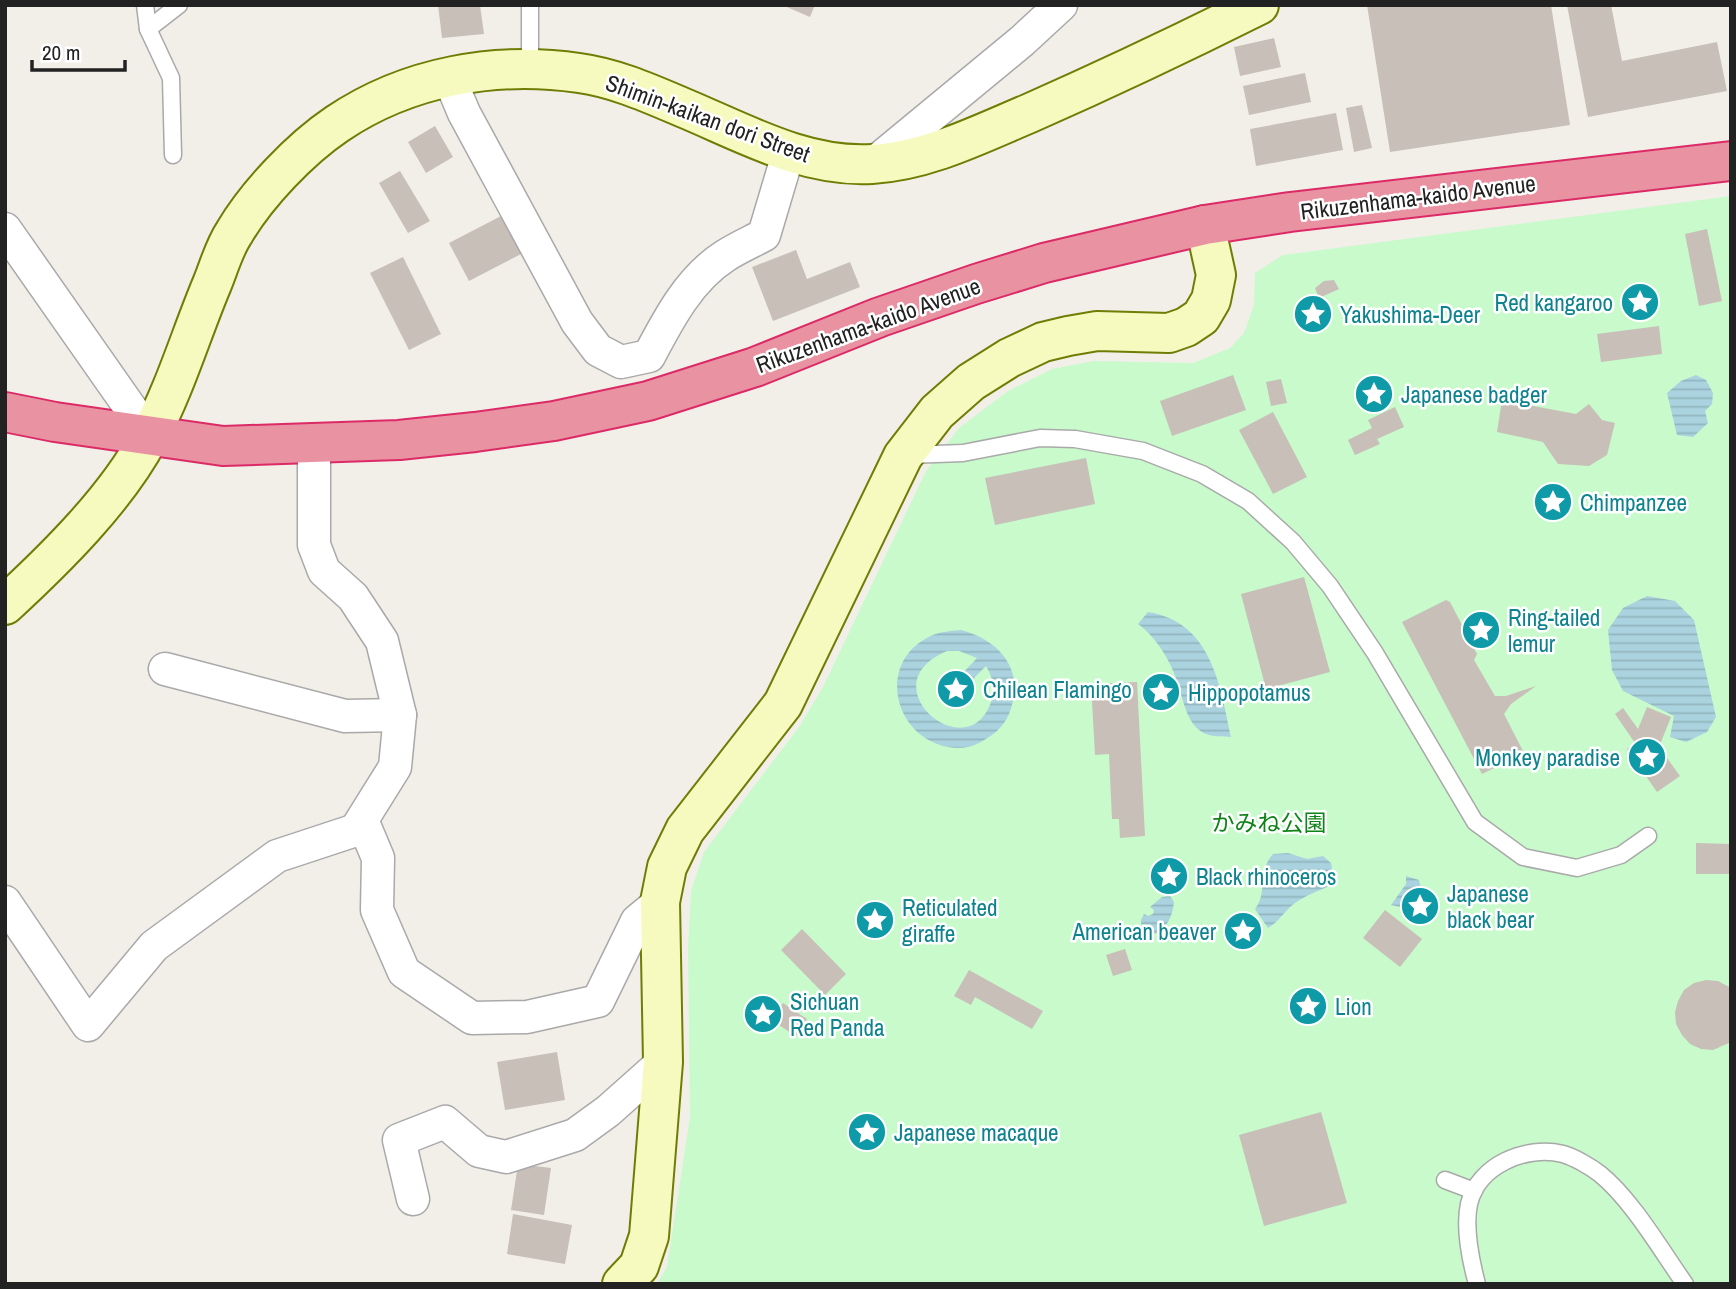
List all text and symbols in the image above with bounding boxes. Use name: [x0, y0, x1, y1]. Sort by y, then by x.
scale bar: [32, 28, 124, 72]
text: 20 m: [42, 38, 80, 67]
street label: Shimin-kaikan dori Street: [602, 67, 814, 169]
street label: Rikuzenhama-kaido Avenue: [1299, 167, 1537, 227]
street label: Rikuzenhama-kaido Avenue: [752, 270, 984, 380]
place icon: Red kangaroo: [1619, 281, 1661, 323]
place label: Red kangaroo: [1495, 287, 1613, 318]
place icon: Yakushima-Deer: [1292, 293, 1334, 335]
place label: Yakushima-Deer: [1340, 299, 1481, 330]
place icon: Japanese badger: [1353, 373, 1395, 415]
place label: Japanese badger: [1401, 379, 1547, 410]
place icon: Chimpanzee: [1532, 481, 1574, 523]
place label: Chimpanzee: [1580, 487, 1687, 518]
place label: Ring-tailed lemur: [1508, 602, 1600, 659]
place icon: Ring-tailed lemur: [1460, 609, 1502, 651]
place icon: Chilean Flamingo: [935, 668, 977, 710]
place icon: Hippopotamus: [1140, 671, 1182, 713]
place label: Chilean Flamingo: [983, 674, 1132, 705]
place label: Hippopotamus: [1188, 677, 1311, 708]
place icon: Monkey paradise: [1626, 736, 1668, 778]
place label: Monkey paradise: [1475, 742, 1620, 773]
park label: かみね公園: [1212, 807, 1327, 838]
place icon: Black rhinoceros: [1148, 855, 1190, 897]
place label: Black rhinoceros: [1196, 861, 1336, 892]
place label: Japanese black bear: [1447, 878, 1535, 935]
place icon: Japanese black bear: [1399, 885, 1441, 927]
place label: Reticulated giraffe: [902, 892, 997, 949]
place icon: Reticulated giraffe: [854, 899, 896, 941]
place icon: American beaver: [1222, 910, 1264, 952]
place label: American beaver: [1071, 916, 1217, 947]
place icon: Lion: [1287, 985, 1329, 1027]
place label: Sichuan Red Panda: [790, 986, 885, 1043]
place label: Lion: [1335, 991, 1372, 1022]
place icon: Sichuan Red Panda: [742, 993, 784, 1035]
place icon: Japanese macaque: [846, 1111, 888, 1153]
place label: Japanese macaque: [894, 1117, 1059, 1148]

